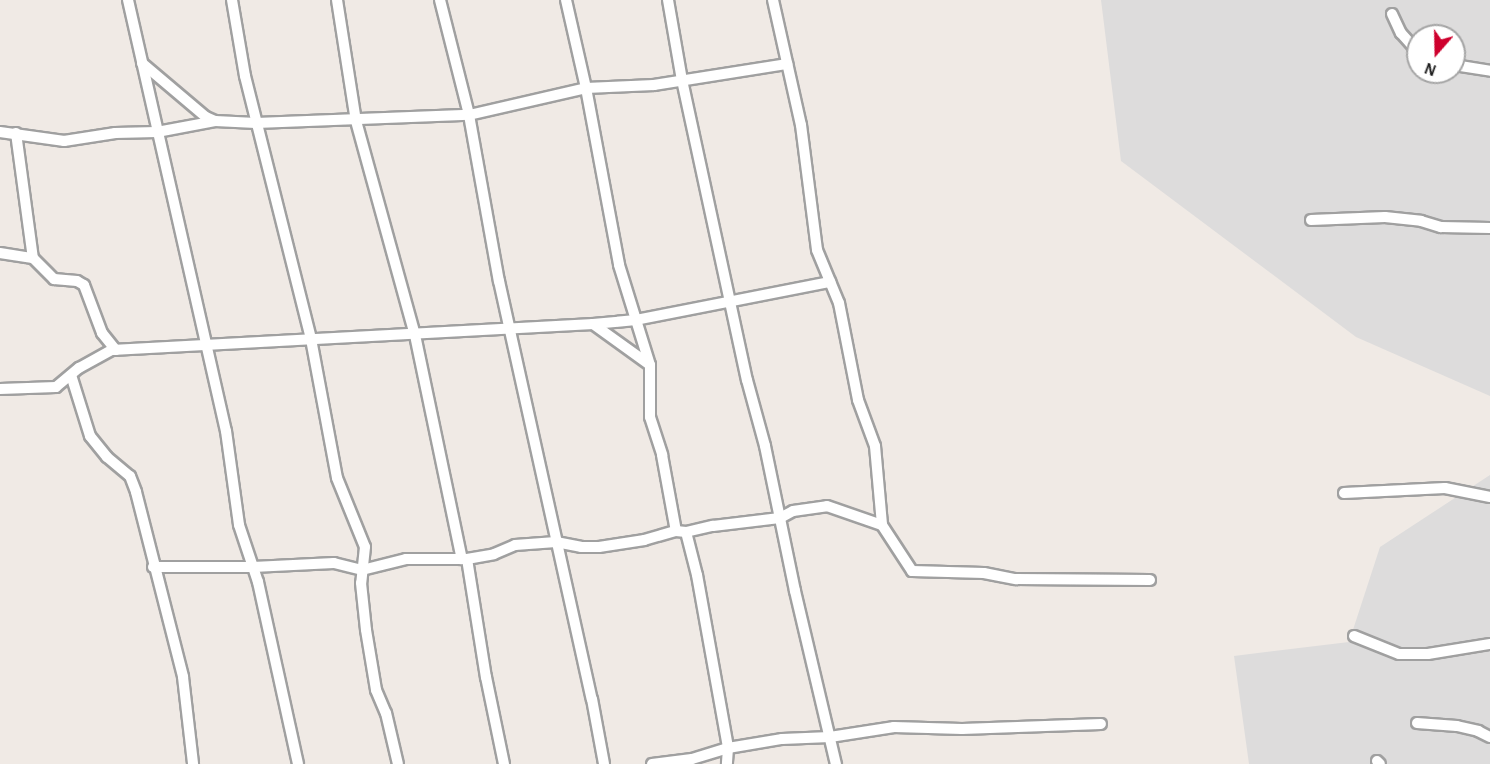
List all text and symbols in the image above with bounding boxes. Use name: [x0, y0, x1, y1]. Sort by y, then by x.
north arrow: [1406, 24, 1466, 84]
text: N: [1423, 60, 1438, 78]

